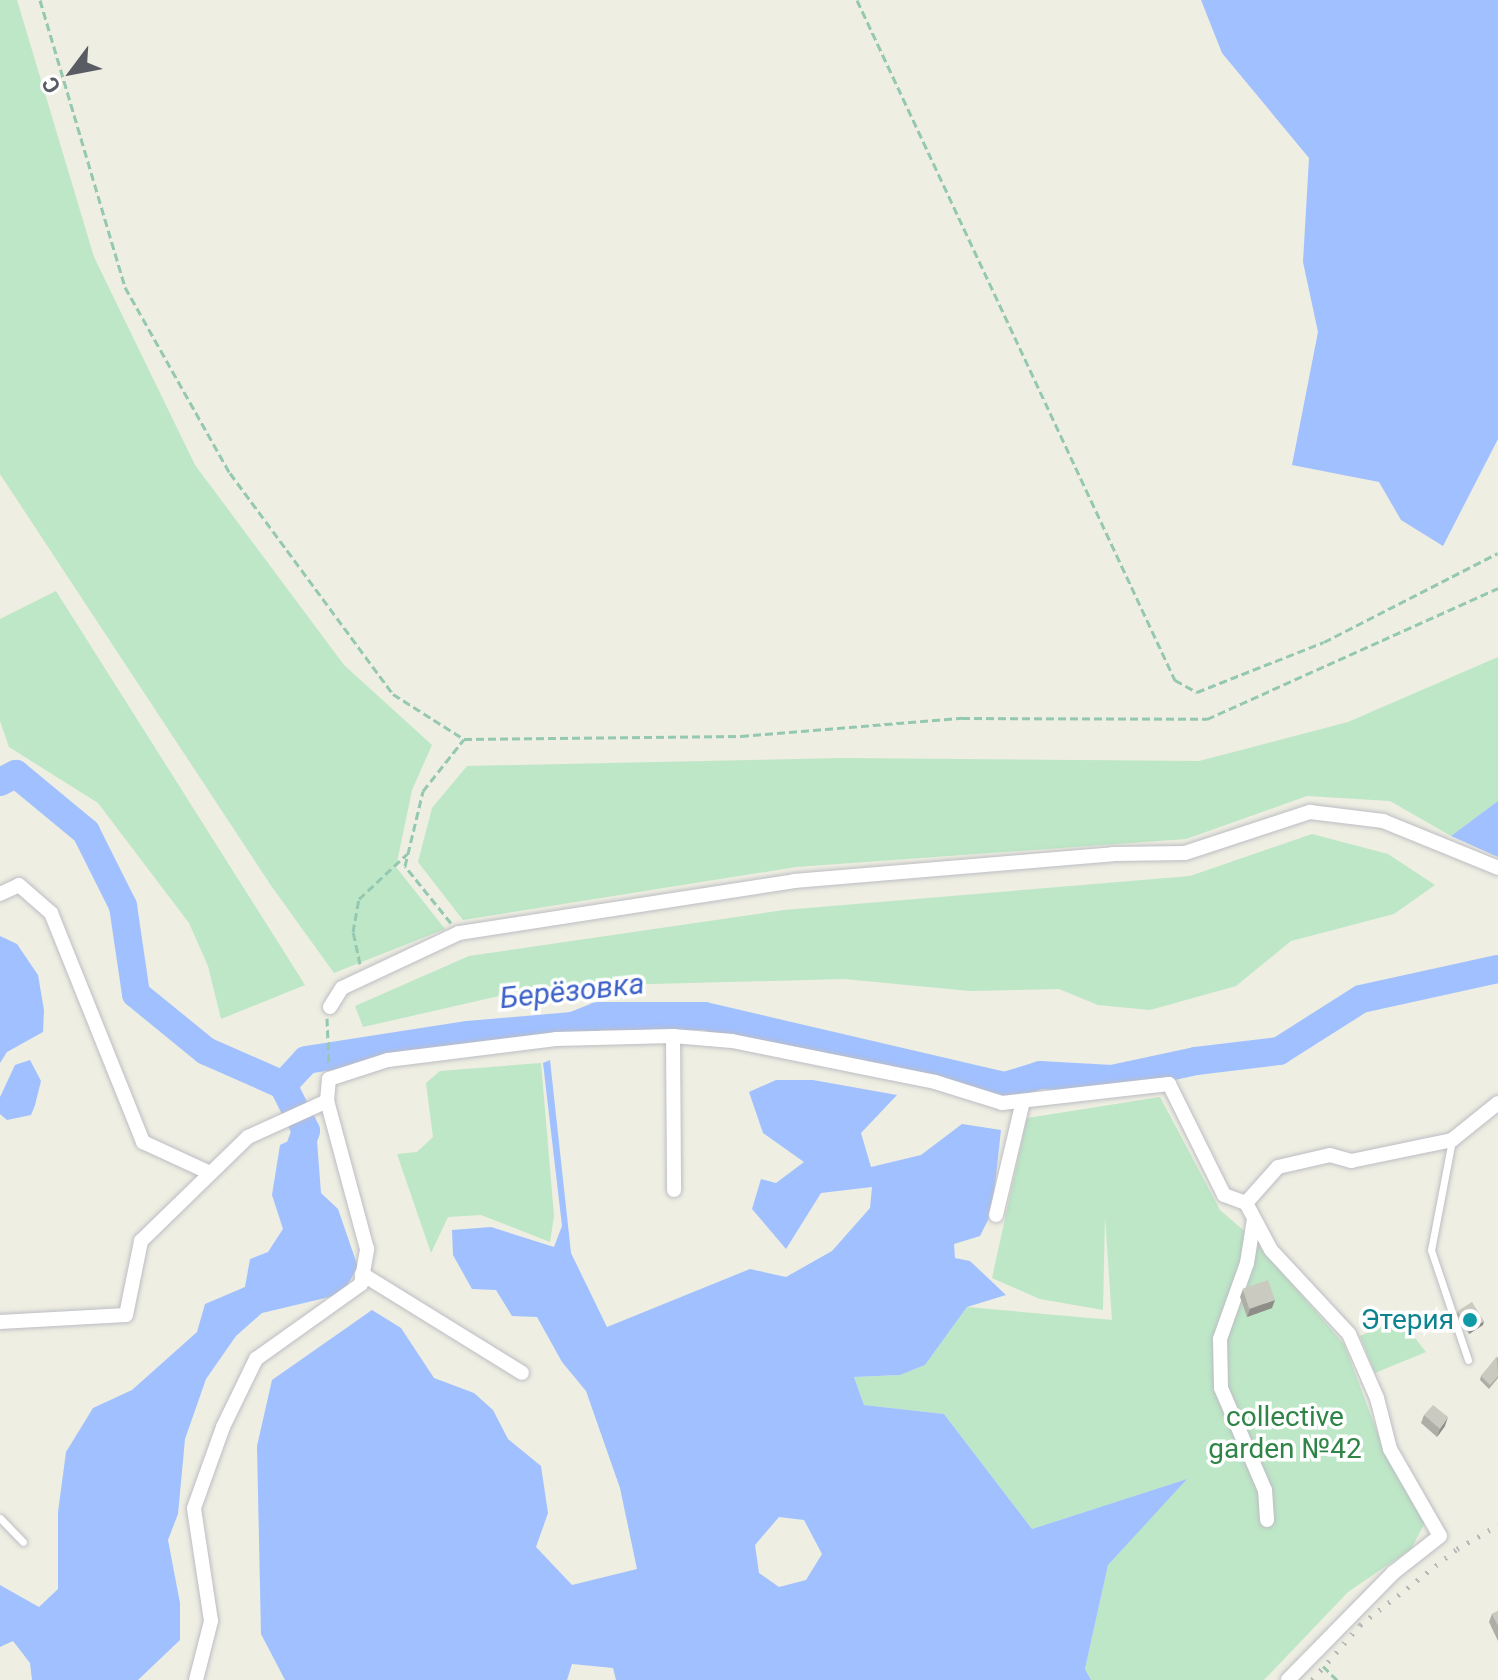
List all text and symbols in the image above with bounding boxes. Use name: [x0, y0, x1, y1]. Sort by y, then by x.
north arrow: [32, 32, 112, 112]
text: С: [37, 72, 66, 98]
water label: Берёзовка: [498, 966, 646, 1016]
place label: Этерия: [1361, 1303, 1454, 1337]
marker: Этерия: [1461, 1311, 1479, 1329]
park label: collective garden №42: [1208, 1400, 1362, 1466]

